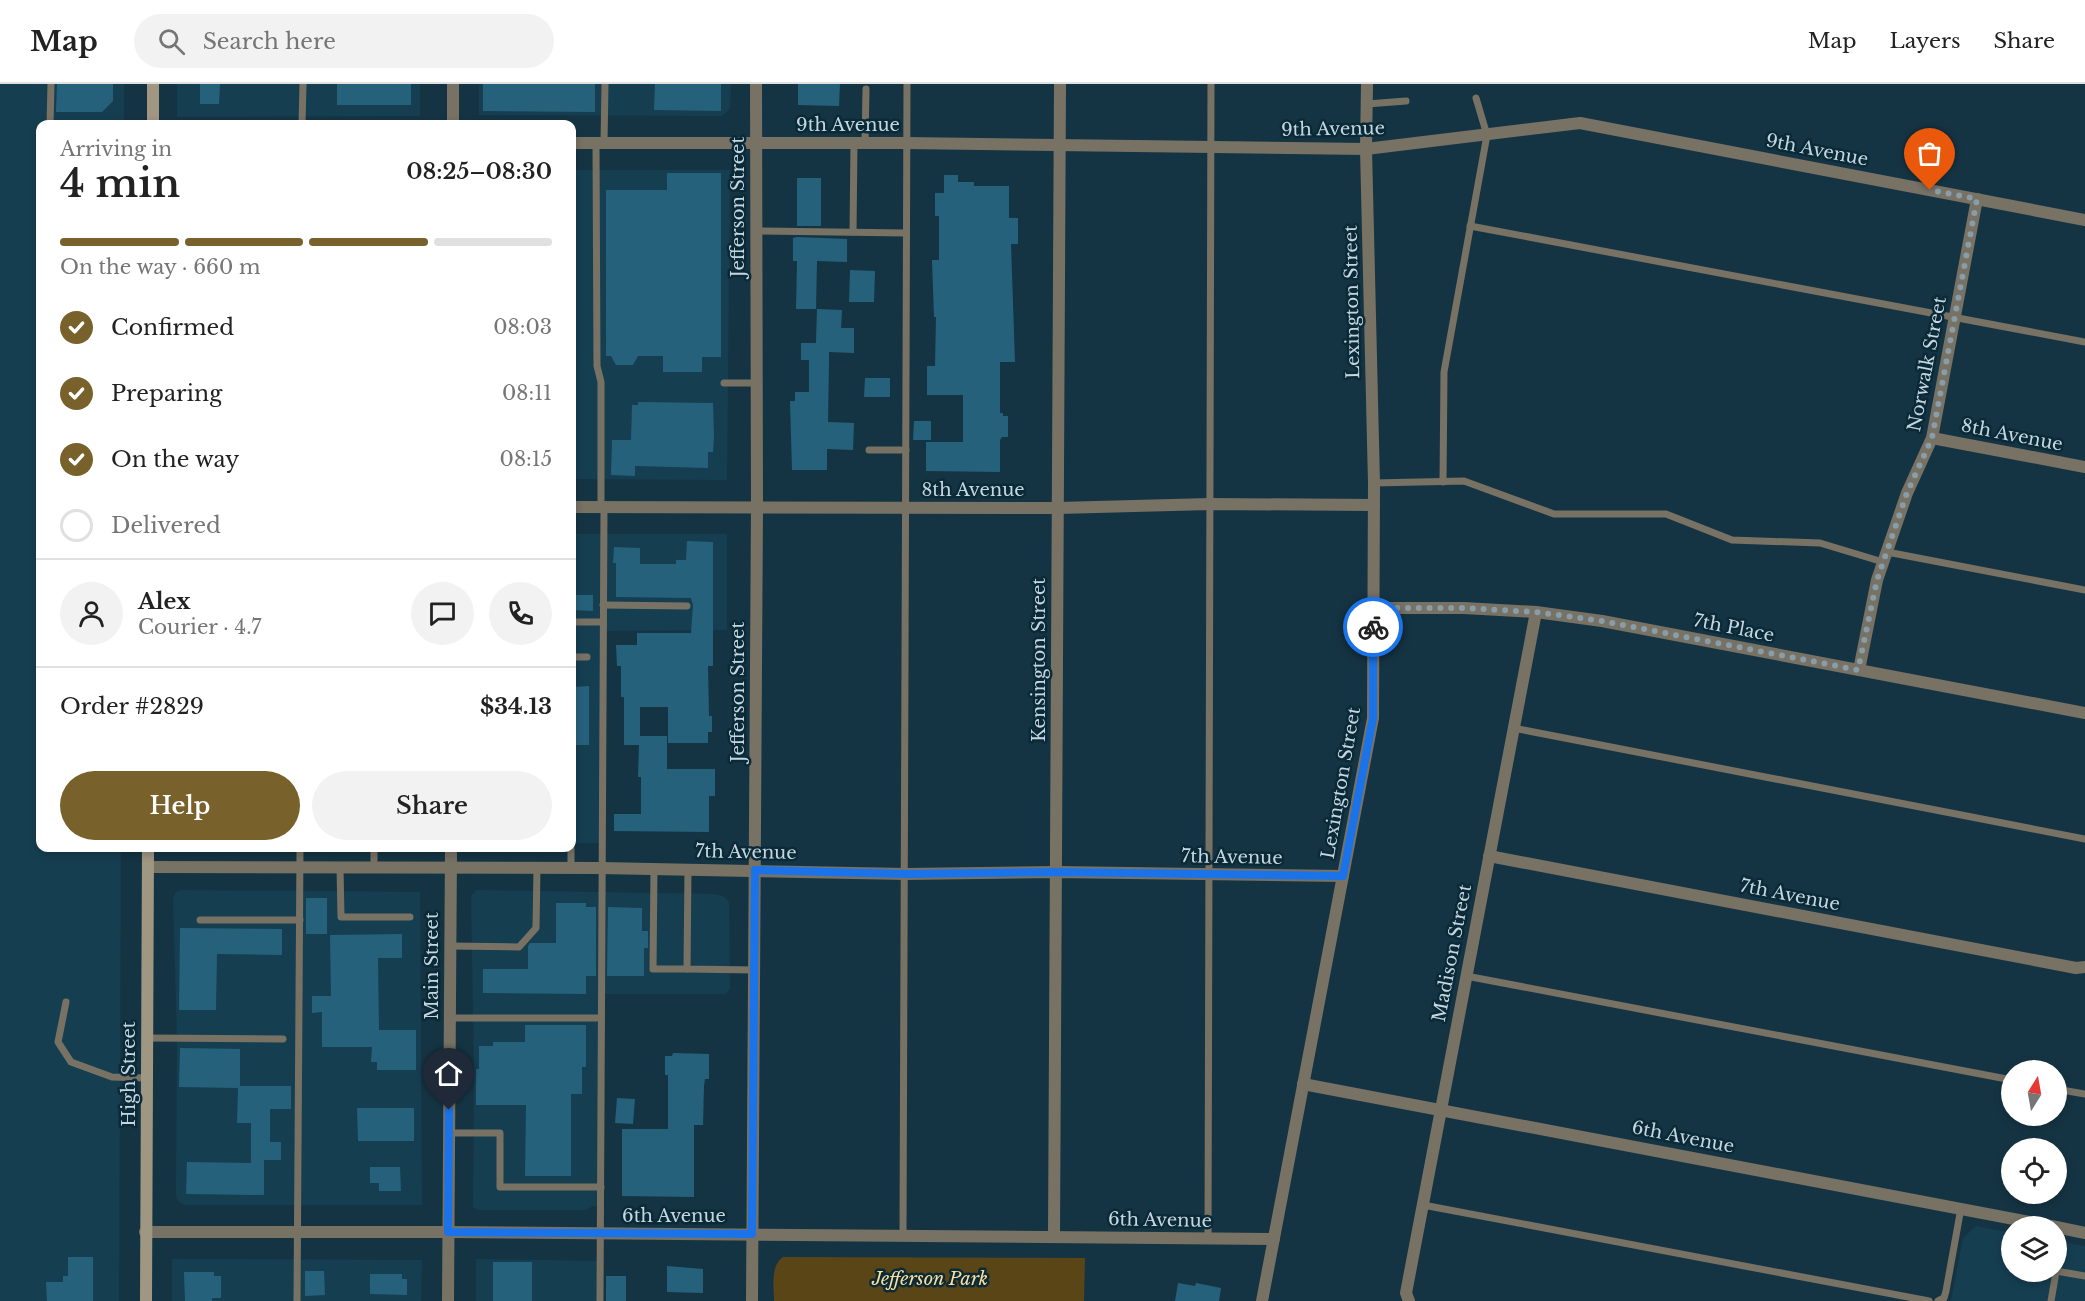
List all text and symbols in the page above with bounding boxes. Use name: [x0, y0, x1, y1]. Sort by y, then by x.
search box: [134, 14, 554, 68]
text: Map: [30, 24, 98, 59]
icon: search: [155, 25, 188, 58]
text: Search here: [203, 28, 336, 55]
text: Map: [1808, 28, 1857, 54]
text: Layers: [1890, 28, 1961, 54]
text: Share: [1994, 28, 2055, 54]
street label: 9th Avenue: [796, 114, 900, 136]
street label: 9th Avenue: [1281, 117, 1385, 141]
pin: [1904, 128, 1955, 190]
street label: 9th Avenue: [1764, 129, 1870, 171]
text: Arriving in: [60, 137, 172, 161]
street label: Jefferson Street: [727, 137, 749, 279]
icon: bag: [1913, 137, 1946, 170]
text: 08:25–08:30: [406, 158, 552, 185]
text: 4 min: [60, 159, 180, 208]
street label: Lexington Street: [1340, 225, 1364, 379]
text: On the way · 660 m: [60, 255, 260, 279]
street label: Norwalk Street: [1903, 294, 1951, 433]
icon: check: [60, 311, 93, 344]
text: Confirmed: [111, 314, 234, 341]
text: 08:03: [493, 315, 552, 339]
icon: check: [60, 377, 93, 410]
text: Preparing: [111, 380, 222, 407]
text: 08:11: [502, 381, 552, 405]
street label: 8th Avenue: [1959, 414, 2065, 456]
icon: check: [60, 443, 93, 476]
text: On the way: [111, 446, 239, 473]
text: 08:15: [500, 447, 552, 471]
street label: 8th Avenue: [921, 479, 1025, 501]
text: Delivered: [111, 512, 221, 539]
street label: Kensington Street: [1028, 578, 1050, 742]
button: person: [60, 582, 123, 645]
button: chat: [411, 582, 474, 645]
button: phone: [489, 582, 552, 645]
text: Alex: [138, 588, 191, 615]
courier: [1343, 597, 1403, 657]
street label: 7th Place: [1692, 609, 1776, 647]
icon: bike: [1357, 611, 1390, 644]
text: Courier · 4.7: [138, 615, 261, 639]
street label: Jefferson Street: [727, 622, 749, 764]
text: Order #2829: [60, 693, 204, 720]
text: $34.13: [480, 693, 552, 720]
street label: Lexington Street: [1317, 705, 1365, 861]
button: Help: [60, 771, 300, 840]
button: Share: [312, 771, 552, 840]
street label: 7th Avenue: [695, 840, 797, 864]
street label: 7th Avenue: [1181, 845, 1283, 869]
street label: 7th Avenue: [1738, 875, 1842, 915]
street label: Madison Street: [1428, 882, 1476, 1024]
street label: Main Street: [421, 912, 443, 1020]
street label: High Street: [118, 1021, 140, 1127]
pin: [423, 1048, 474, 1110]
icon: home: [432, 1057, 465, 1090]
north arrow: [2001, 1060, 2067, 1126]
map controls: [2001, 1060, 2067, 1282]
street label: 6th Avenue: [1630, 1116, 1736, 1158]
button: locate: [2001, 1138, 2067, 1204]
street label: 6th Avenue: [622, 1205, 726, 1227]
street label: 6th Avenue: [1108, 1208, 1212, 1232]
button: layers: [2001, 1216, 2067, 1282]
park label: Jefferson Park: [871, 1268, 988, 1290]

